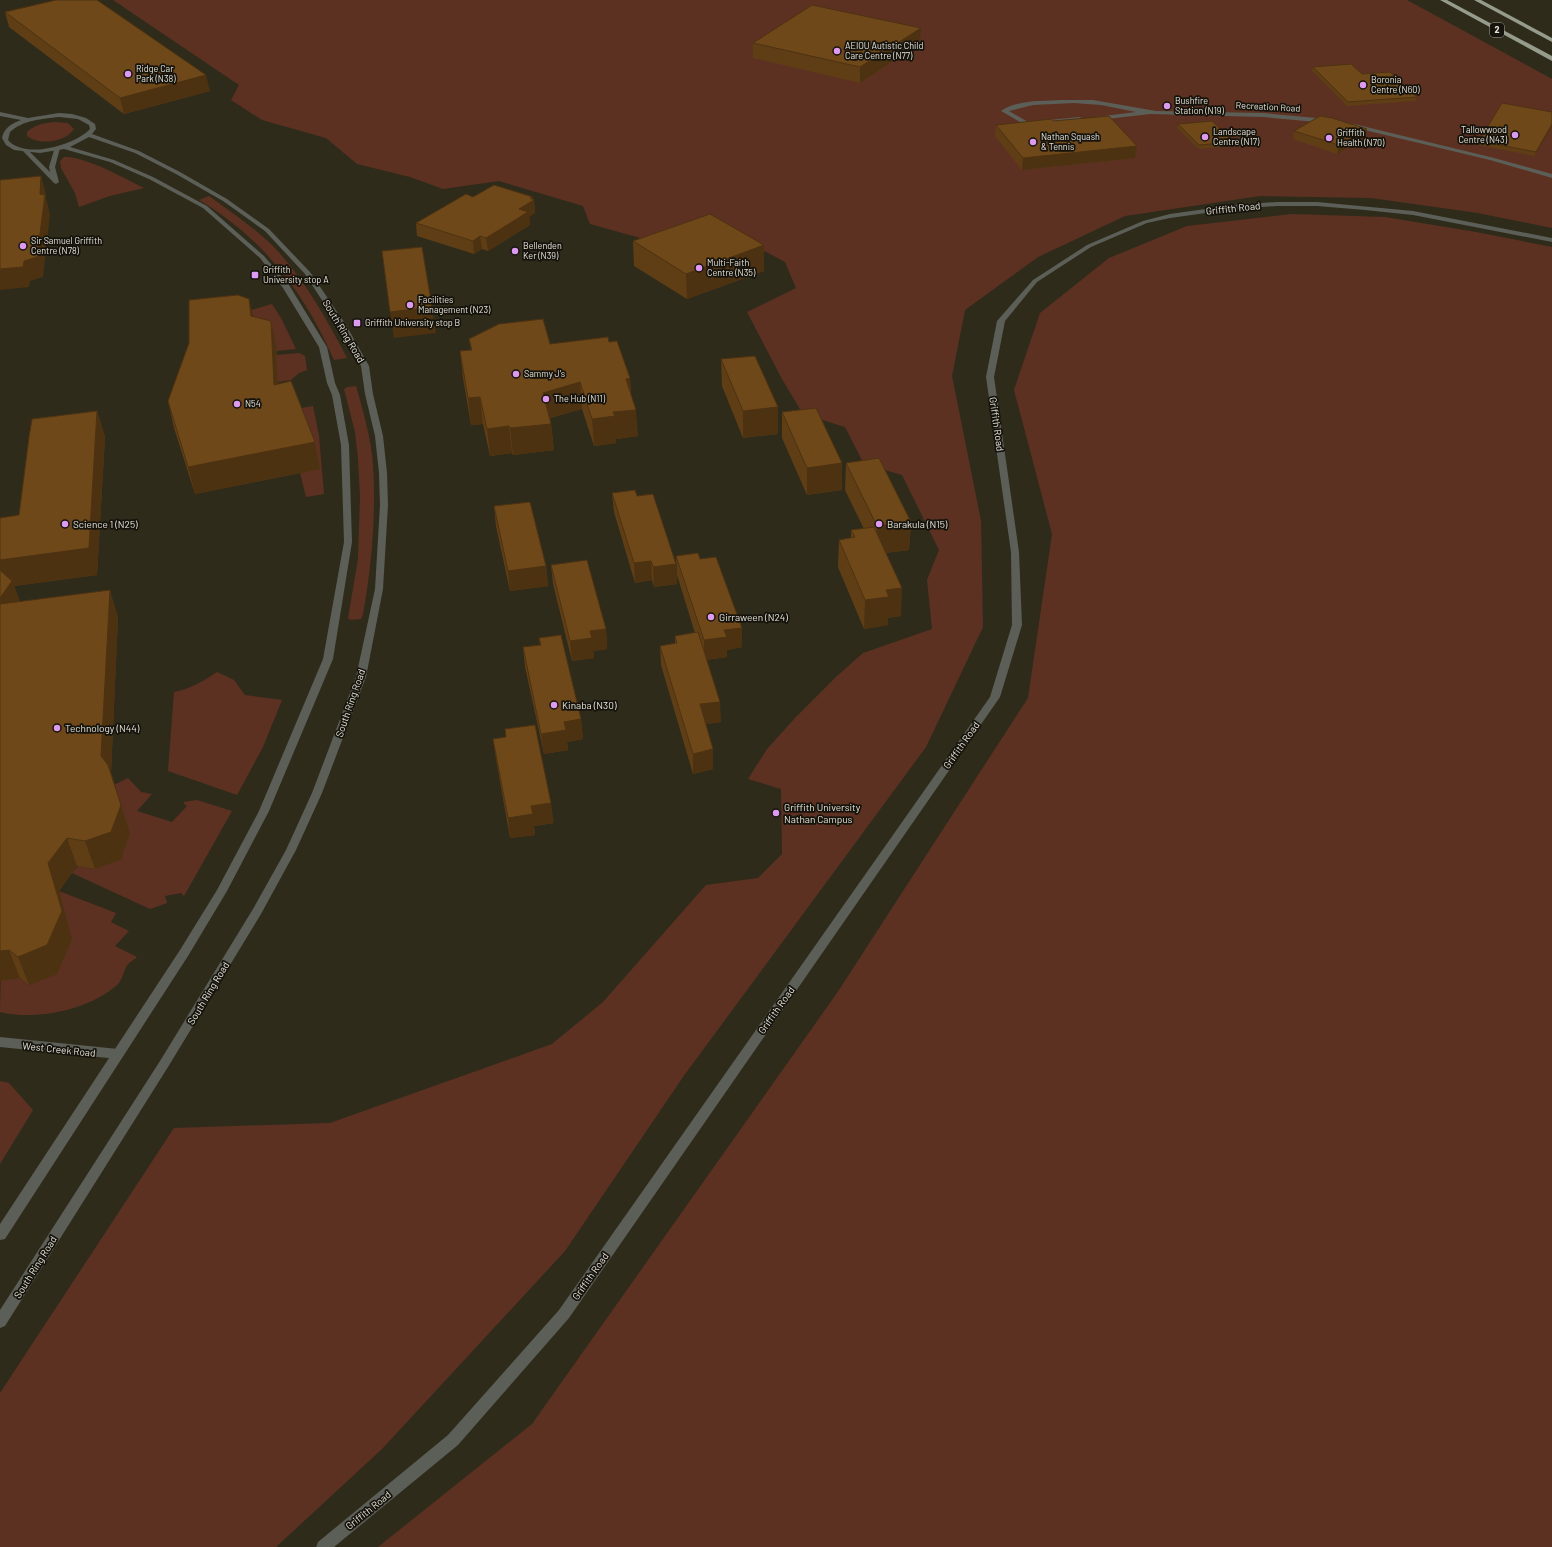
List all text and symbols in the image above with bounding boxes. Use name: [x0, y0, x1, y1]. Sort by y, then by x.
road number: 2: [1490, 23, 1504, 37]
place label: AEIOU Autistic Child Care Centre (N77): [845, 40, 923, 61]
marker: AEIOU Autistic Child Care Centre (N77): [832, 46, 842, 56]
place label: Ridge Car Park (N38): [136, 63, 176, 84]
marker: Ridge Car Park (N38): [123, 69, 133, 79]
place label: Boronia Centre (N60): [1371, 74, 1420, 95]
marker: Boronia Centre (N60): [1358, 80, 1368, 90]
place label: Bushfire Station (N19): [1175, 95, 1224, 116]
street label: Recreation Road: [1236, 99, 1301, 114]
marker: Bushfire Station (N19): [1162, 101, 1172, 111]
place label: Tallowwood Centre (N43): [1458, 124, 1508, 145]
place label: Landscape Centre (N17): [1213, 126, 1260, 147]
place label: Griffith Health (N70): [1337, 127, 1385, 148]
marker: Tallowwood Centre (N43): [1510, 130, 1520, 140]
place label: Nathan Squash & Tennis: [1041, 131, 1100, 152]
marker: Landscape Centre (N17): [1200, 132, 1210, 142]
marker: Griffith Health (N70): [1324, 133, 1334, 143]
marker: Nathan Squash & Tennis: [1028, 137, 1038, 147]
street label: Griffith Road: [1205, 199, 1261, 217]
place label: Sir Samuel Griffith Centre (N78): [31, 235, 102, 256]
place label: Bellenden Ker (N39): [523, 240, 562, 261]
marker: Sir Samuel Griffith Centre (N78): [18, 241, 28, 251]
marker: Bellenden Ker (N39): [510, 246, 520, 256]
place label: Multi-Faith Centre (N35): [707, 257, 756, 278]
marker: Multi-Faith Centre (N35): [694, 263, 704, 273]
place label: Griffith University stop A: [263, 264, 329, 285]
marker: Griffith University stop A: [250, 270, 260, 280]
place label: Facilities Management (N23): [418, 294, 491, 315]
street label: South Ring Road: [321, 297, 367, 365]
marker: Facilities Management (N23): [405, 300, 415, 310]
place label: Griffith University stop B: [365, 317, 460, 328]
marker: Griffith University stop B: [352, 318, 362, 328]
place label: Sammy J's: [524, 368, 565, 379]
marker: Sammy J's: [511, 369, 521, 379]
place label: The Hub (N11): [554, 393, 606, 404]
marker: The Hub (N11): [541, 394, 551, 404]
street label: Griffith Road: [987, 396, 1007, 452]
place label: N54: [245, 398, 261, 409]
marker: N54: [232, 399, 242, 409]
place label: Science 1 (N25): [73, 518, 138, 530]
place label: Barakula (N15): [887, 518, 948, 530]
marker: Science 1 (N25): [60, 519, 70, 529]
marker: Barakula (N15): [874, 519, 884, 529]
place label: Girraween (N24): [719, 611, 788, 623]
marker: Girraween (N24): [706, 612, 716, 622]
street label: South Ring Road: [333, 667, 367, 739]
place label: Kinaba (N30): [562, 699, 617, 711]
marker: Kinaba (N30): [549, 700, 559, 710]
street label: Griffith Road: [940, 719, 982, 771]
place label: Technology (N44): [65, 722, 140, 734]
marker: Technology (N44): [52, 723, 62, 733]
place label: Griffith University Nathan Campus: [784, 801, 861, 825]
marker: Griffith University Nathan Campus: [771, 808, 781, 818]
street label: South Ring Road: [185, 959, 231, 1027]
street label: Griffith Road: [755, 984, 797, 1036]
street label: West Creek Road: [22, 1039, 96, 1059]
street label: South Ring Road: [11, 1234, 59, 1300]
street label: Griffith Road: [569, 1250, 611, 1302]
street label: Griffith Road: [343, 1488, 393, 1532]

